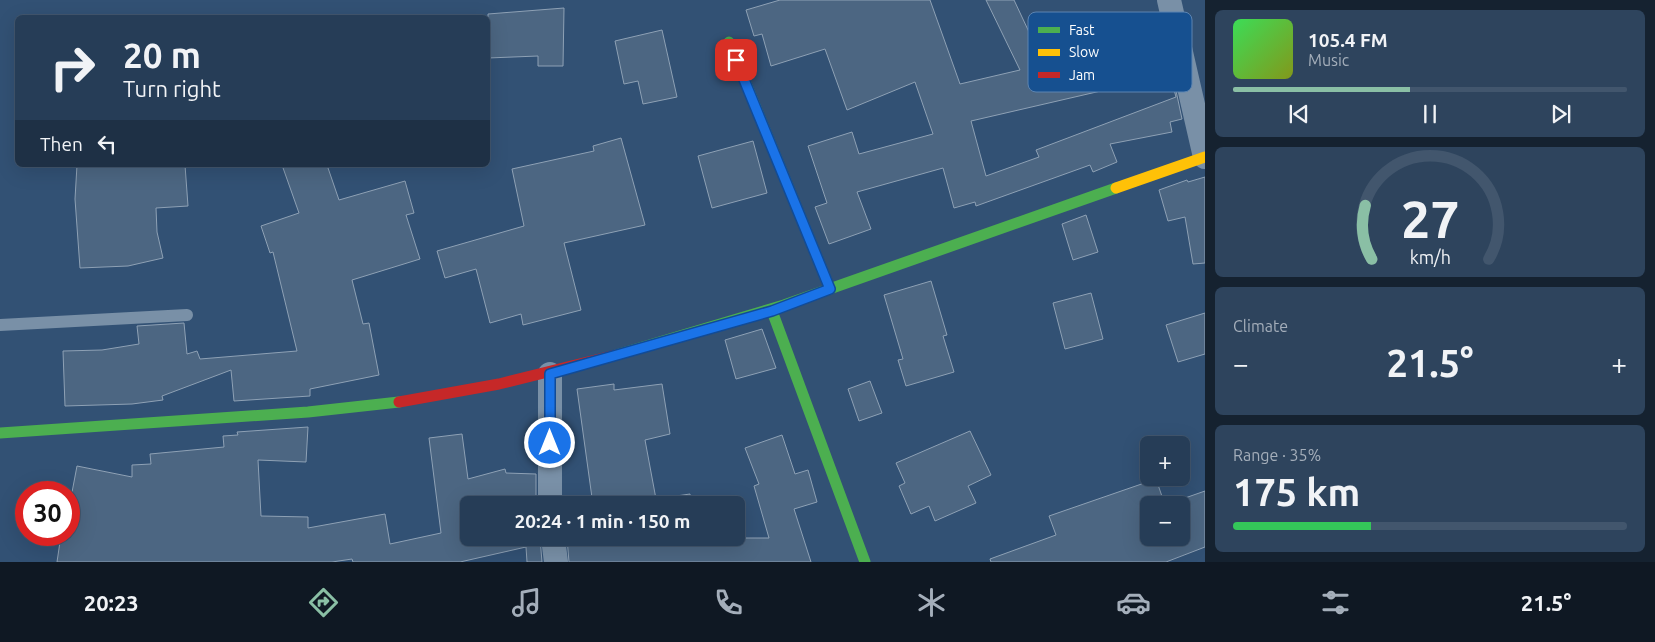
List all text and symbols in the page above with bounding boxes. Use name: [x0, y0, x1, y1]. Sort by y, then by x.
legend: [1028, 12, 1192, 92]
text: Fast: [1069, 22, 1095, 38]
text: 105.4 FM: [1308, 29, 1388, 51]
icon: right: [40, 35, 105, 100]
text: 20 m: [123, 35, 201, 75]
pin: [715, 39, 757, 81]
text: Slow: [1069, 44, 1099, 60]
icon: arrive: [722, 46, 750, 74]
text: Music: [1308, 51, 1349, 69]
text: Jam: [1069, 67, 1095, 83]
text: Turn right: [123, 76, 221, 101]
icon: previous: [1285, 100, 1313, 128]
icon: pause: [1416, 100, 1444, 128]
icon: next: [1547, 100, 1575, 128]
icon: left: [93, 130, 121, 158]
text: Then: [40, 133, 83, 155]
text: 27: [1401, 190, 1459, 248]
text: km/h: [1409, 247, 1451, 267]
text: Climate: [1233, 317, 1288, 335]
text: 21.5°: [1386, 342, 1474, 384]
text: −: [1233, 348, 1249, 379]
text: +: [1611, 348, 1627, 379]
position arrow: [523, 416, 575, 468]
map controls: [1140, 436, 1190, 546]
button: +: [1140, 436, 1190, 486]
text: Range · 35%: [1233, 446, 1321, 464]
text: 175 km: [1233, 471, 1360, 513]
speed limit sign: 30: [15, 481, 80, 546]
button: −: [1140, 496, 1190, 546]
text: 20:24 · 1 min · 150 m: [515, 510, 690, 532]
icon: directions: [306, 585, 341, 620]
icon: music: [509, 585, 544, 620]
icon: phone: [711, 585, 746, 620]
icon: climate: [914, 585, 949, 620]
icon: car: [1116, 585, 1151, 620]
icon: filters: [1318, 585, 1353, 620]
text: 20:23: [84, 590, 139, 615]
text: 21.5°: [1521, 590, 1571, 615]

